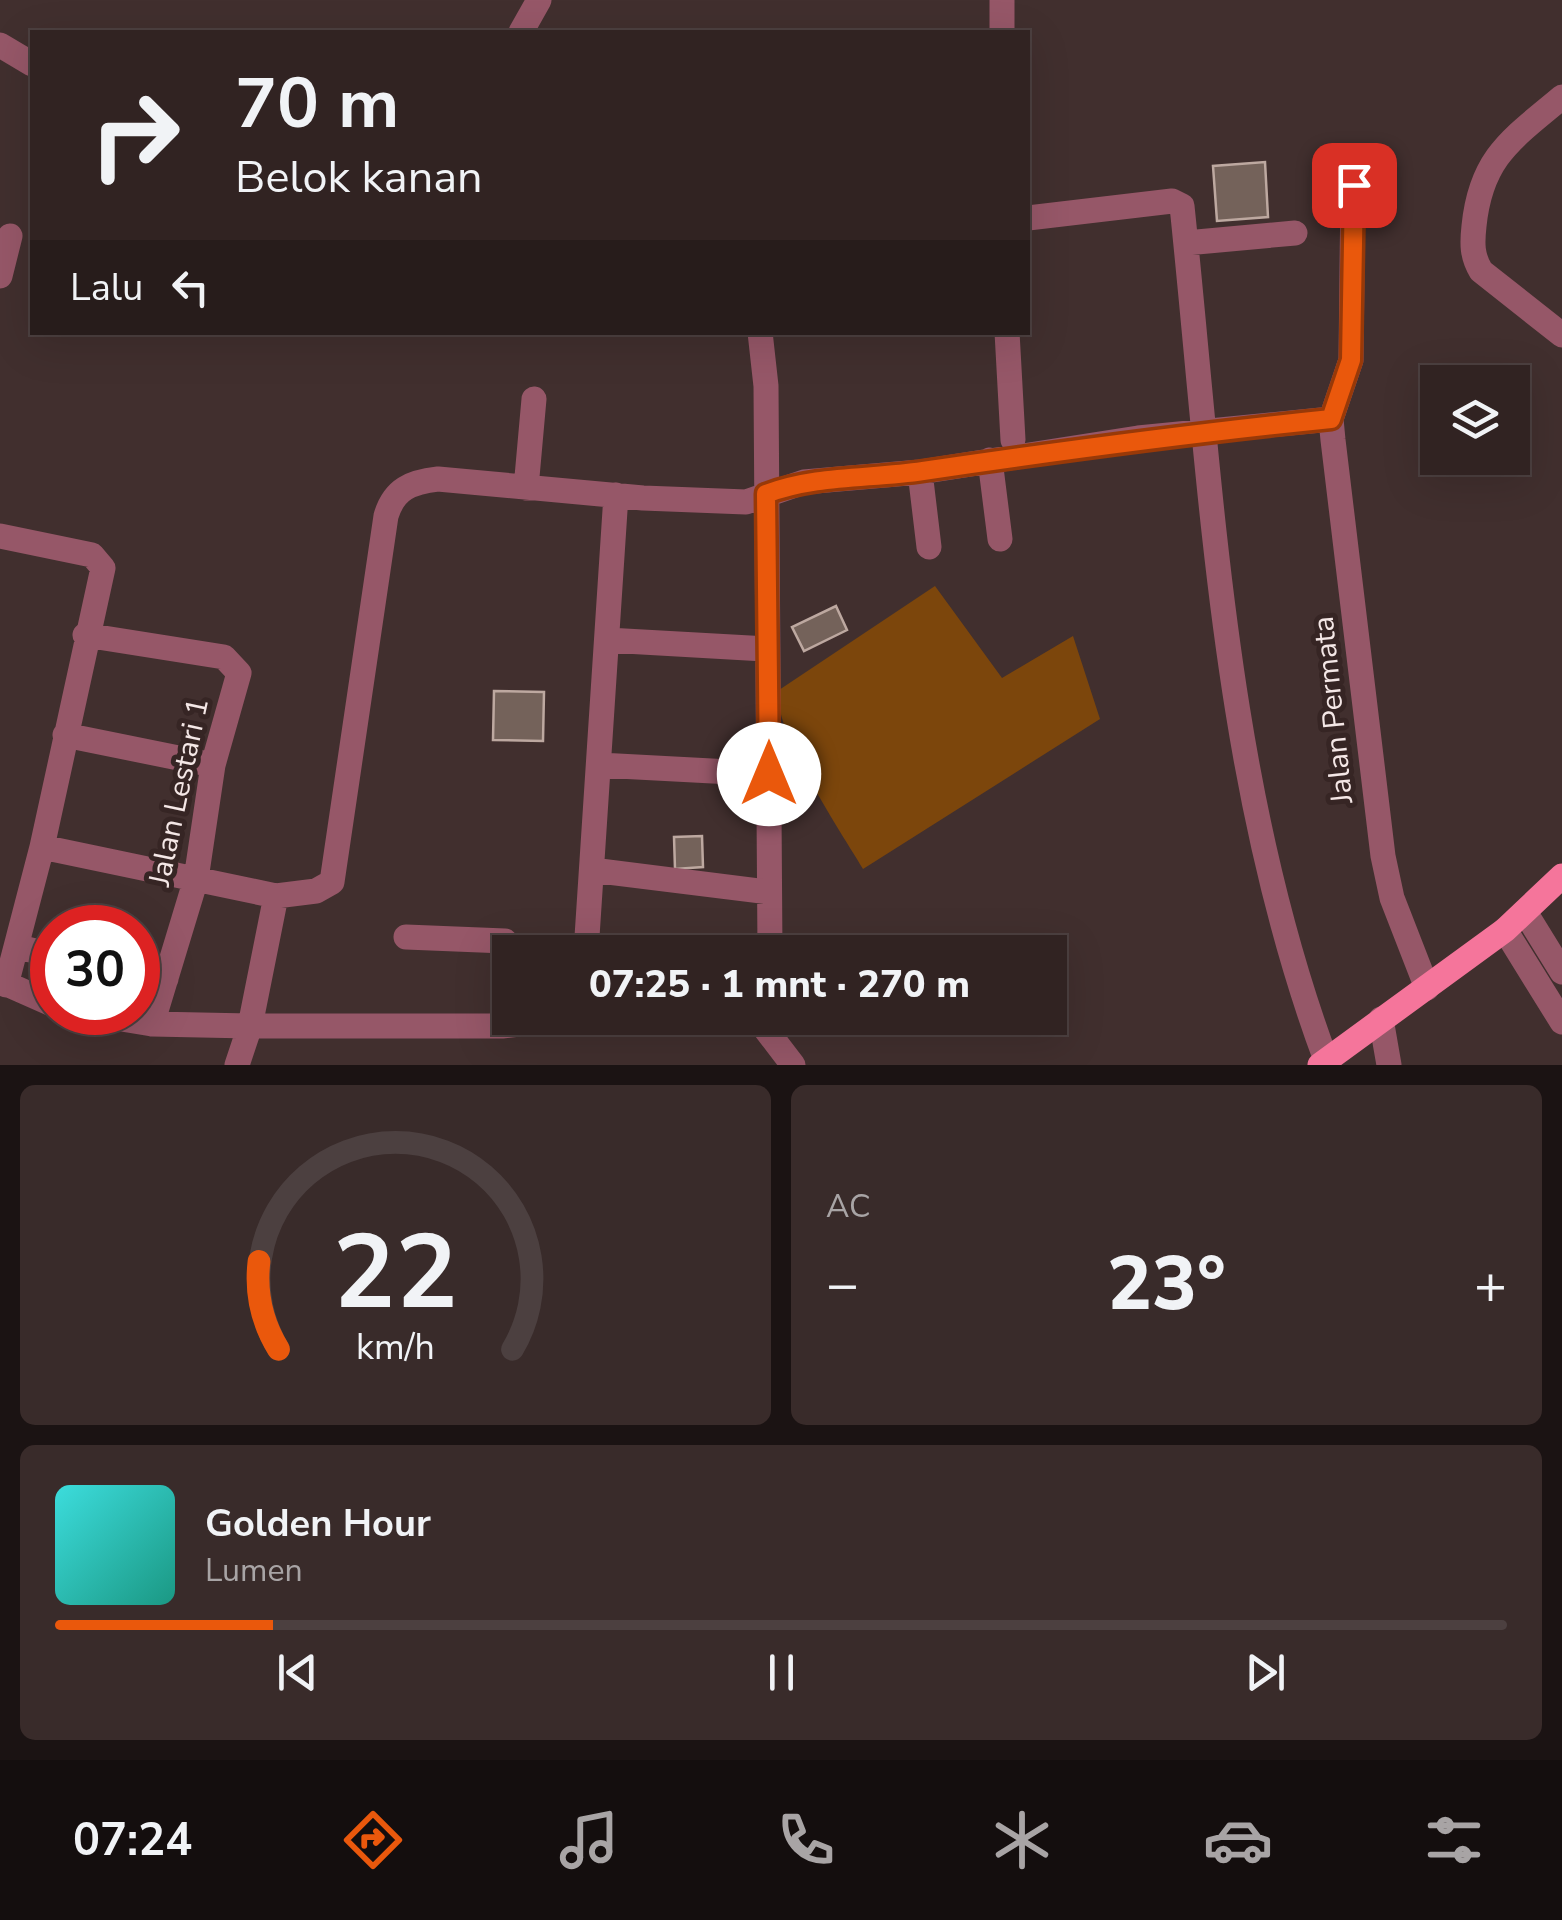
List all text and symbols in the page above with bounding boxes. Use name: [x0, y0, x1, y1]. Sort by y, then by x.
text: 70 m: [235, 56, 399, 152]
icon: right: [70, 70, 200, 200]
pin: [1312, 143, 1397, 228]
text: Belok kanan: [235, 147, 483, 208]
icon: arrive: [1327, 158, 1382, 213]
icon: left: [163, 260, 218, 315]
text: Lalu: [70, 262, 143, 313]
map controls: [1420, 365, 1530, 475]
button: layers: [1420, 365, 1530, 475]
street label: Jalan Permata: [1303, 614, 1363, 807]
street label: Jalan Lestari 1: [139, 694, 219, 891]
position arrow: [717, 722, 821, 826]
speed limit sign: 30: [30, 905, 160, 1035]
text: 07:25 · 1 mnt · 270 m: [589, 959, 970, 1010]
text: AC: [826, 1185, 870, 1228]
text: 22: [333, 1202, 458, 1344]
text: 23°: [1107, 1233, 1226, 1335]
text: −: [826, 1247, 859, 1322]
text: +: [1474, 1247, 1507, 1322]
text: km/h: [356, 1323, 435, 1372]
text: Golden Hour: [205, 1498, 431, 1549]
text: Lumen: [205, 1549, 303, 1592]
icon: previous: [270, 1645, 325, 1700]
icon: pause: [754, 1645, 809, 1700]
icon: next: [1238, 1645, 1293, 1700]
icon: directions: [338, 1805, 408, 1875]
icon: music: [554, 1805, 624, 1875]
icon: phone: [771, 1805, 841, 1875]
icon: climate: [987, 1805, 1057, 1875]
icon: car: [1203, 1805, 1273, 1875]
icon: filters: [1419, 1805, 1489, 1875]
text: 07:24: [73, 1810, 192, 1871]

